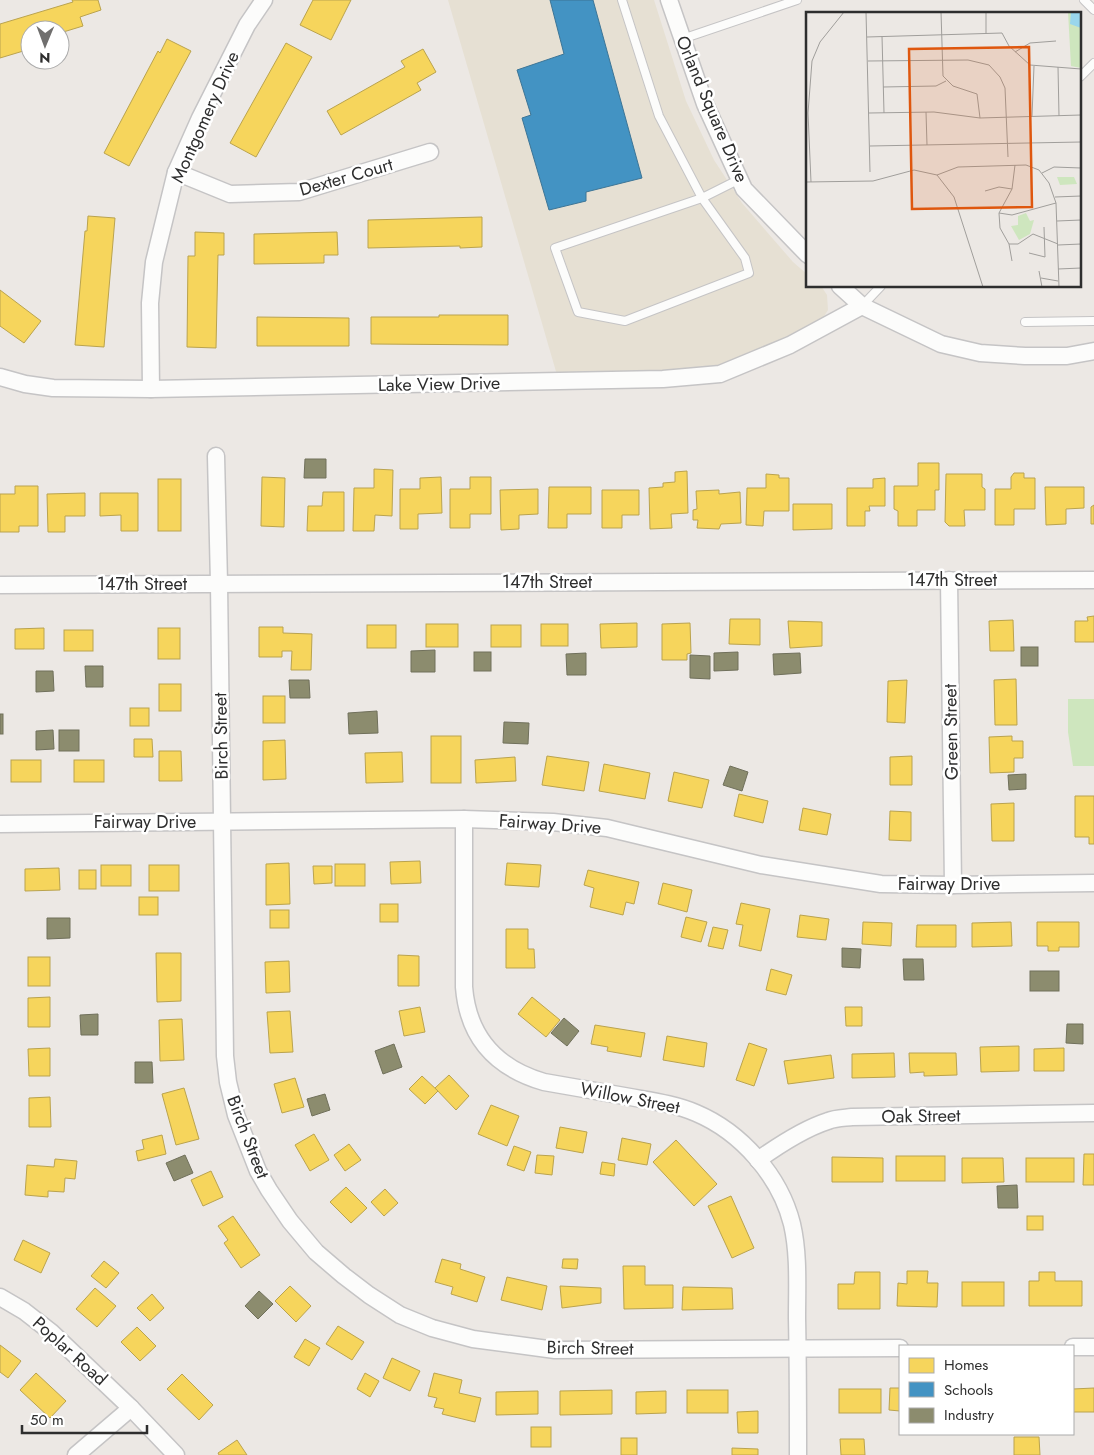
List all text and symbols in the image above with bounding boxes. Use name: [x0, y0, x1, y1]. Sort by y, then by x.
inset map: [806, 12, 1082, 288]
north arrow: [20, 20, 70, 70]
street label: Orland Square Drive: [669, 32, 755, 186]
street label: Montgomery Drive: [164, 47, 246, 187]
text: N: [39, 48, 51, 68]
street label: Dexter Court: [296, 151, 396, 203]
street label: Lake View Drive: [378, 370, 500, 398]
street label: 147th Street: [907, 567, 998, 593]
street label: 147th Street: [502, 569, 593, 595]
street label: 147th Street: [97, 571, 188, 597]
street label: Green Street: [937, 683, 965, 780]
street label: Birch Street: [207, 692, 235, 780]
street label: Fairway Drive: [498, 807, 602, 841]
street label: Fairway Drive: [94, 809, 196, 835]
street label: Fairway Drive: [898, 871, 1000, 897]
street label: Willow Street: [578, 1076, 683, 1121]
street label: Birch Street: [220, 1092, 276, 1183]
street label: Oak Street: [881, 1102, 961, 1130]
street label: Poplar Road: [27, 1310, 113, 1392]
street label: Birch Street: [546, 1334, 634, 1362]
legend: [899, 1345, 1074, 1435]
text: Homes: [944, 1354, 988, 1376]
text: Schools: [944, 1379, 993, 1401]
scale bar: [22, 1402, 148, 1434]
text: Industry: [944, 1404, 994, 1426]
text: 50 m: [30, 1409, 64, 1431]

